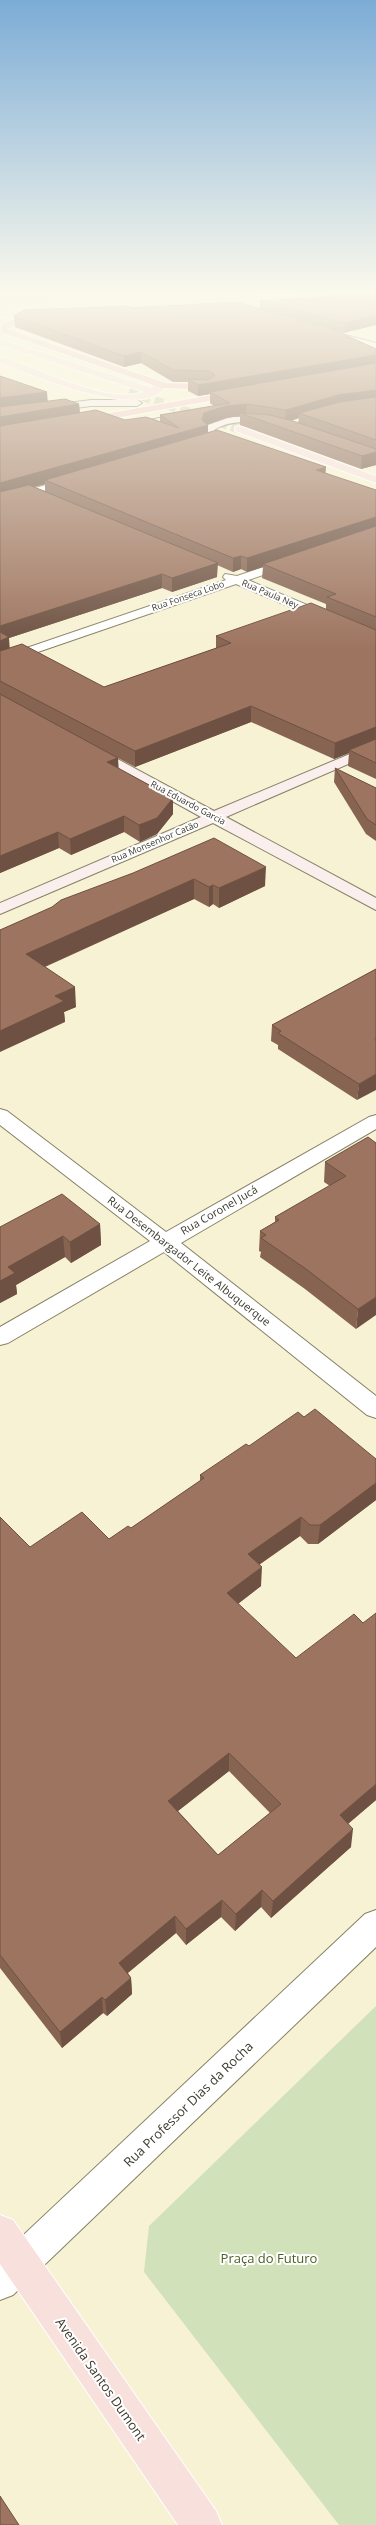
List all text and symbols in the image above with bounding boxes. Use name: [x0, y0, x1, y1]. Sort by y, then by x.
street label: Rua Paula Ney: [240, 576, 301, 611]
street label: Rua Fonseca Lobo: [150, 577, 226, 614]
street label: Rua Eduardo Garcia: [148, 777, 228, 828]
street label: Rua Monsenhor Catão: [109, 817, 200, 866]
street label: Rua Coronel Jucá: [177, 1181, 260, 1238]
street label: Rua Desembargador Leite Albuquerque: [105, 1192, 274, 1329]
street label: Rua Professor Dias da Rocha: [119, 2037, 257, 2171]
park label: Praça do Futuro: [221, 2249, 318, 2267]
street label: Avenida Santos Dumont: [52, 2314, 150, 2444]

